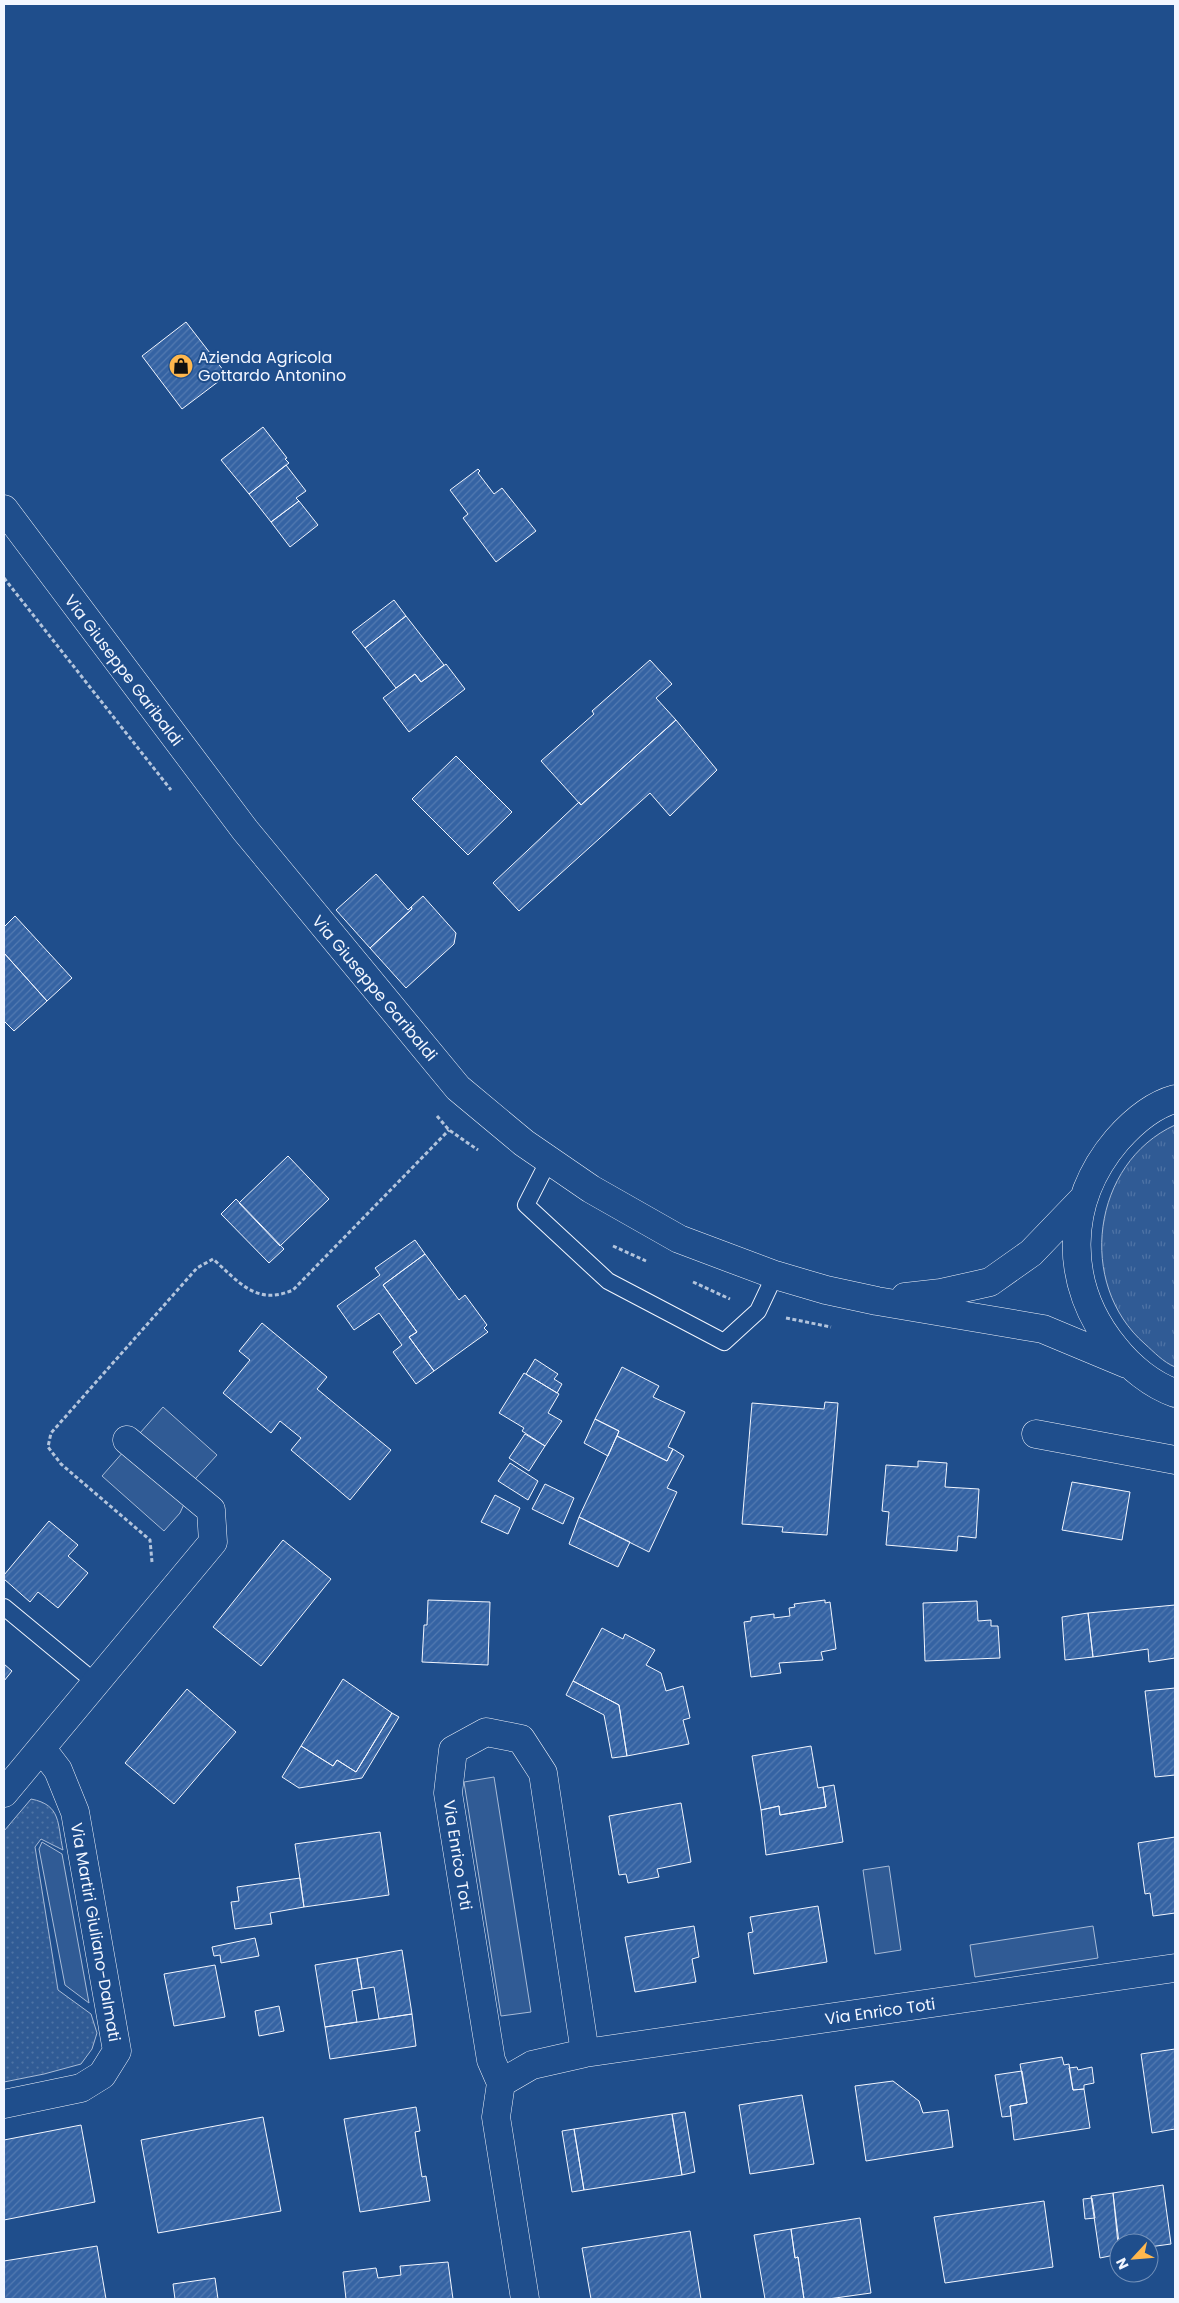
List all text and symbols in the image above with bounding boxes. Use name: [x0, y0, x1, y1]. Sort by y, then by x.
place label: Azienda Agricola Gottardo Antonino: [198, 346, 346, 387]
shop icon: Azienda Agricola Gottardo Antonino: [168, 353, 194, 379]
street label: Via Giuseppe Garibaldi: [59, 590, 188, 751]
street label: Via Giuseppe Garibaldi: [307, 910, 443, 1066]
street label: Via Enrico Toti: [437, 1798, 478, 1912]
street label: Via Martiri Giuliano-Dalmati: [65, 1821, 126, 2043]
street label: Via Enrico Toti: [823, 1992, 937, 2031]
north arrow: [1109, 2233, 1159, 2283]
text: N: [1111, 2255, 1134, 2273]

